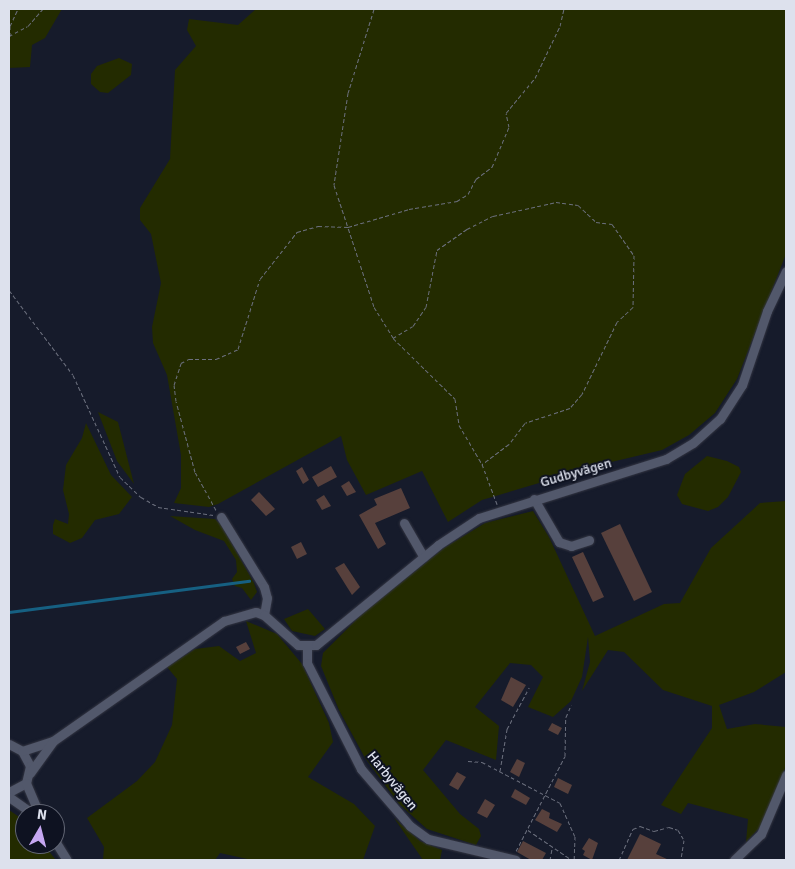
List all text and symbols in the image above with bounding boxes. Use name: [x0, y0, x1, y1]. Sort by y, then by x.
street label: Gudbyvägen: [538, 455, 614, 491]
street label: Harbyvägen: [363, 748, 421, 814]
north arrow: [15, 804, 65, 854]
text: N: [36, 806, 48, 824]

